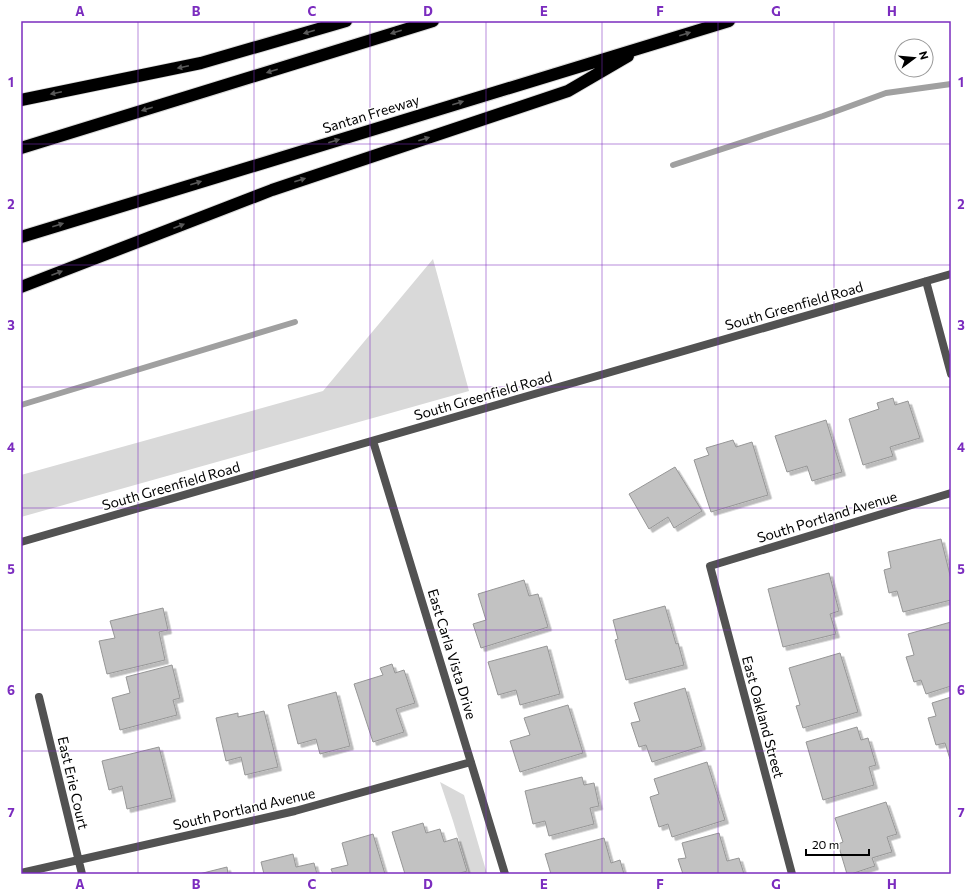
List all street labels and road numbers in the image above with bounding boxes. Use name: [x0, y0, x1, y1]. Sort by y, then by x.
street label: Santan Freeway: [320, 91, 421, 136]
street label: South Greenfield Road: [723, 278, 865, 333]
street label: South Greenfield Road: [412, 368, 554, 423]
street label: South Greenfield Road: [100, 458, 242, 513]
street label: South Portland Avenue: [755, 487, 899, 546]
street label: East Carla Vista Drive: [425, 587, 480, 721]
street label: East Oakland Street: [739, 654, 788, 780]
street label: East Erie Court: [55, 735, 93, 831]
street label: South Portland Avenue: [171, 784, 317, 833]

